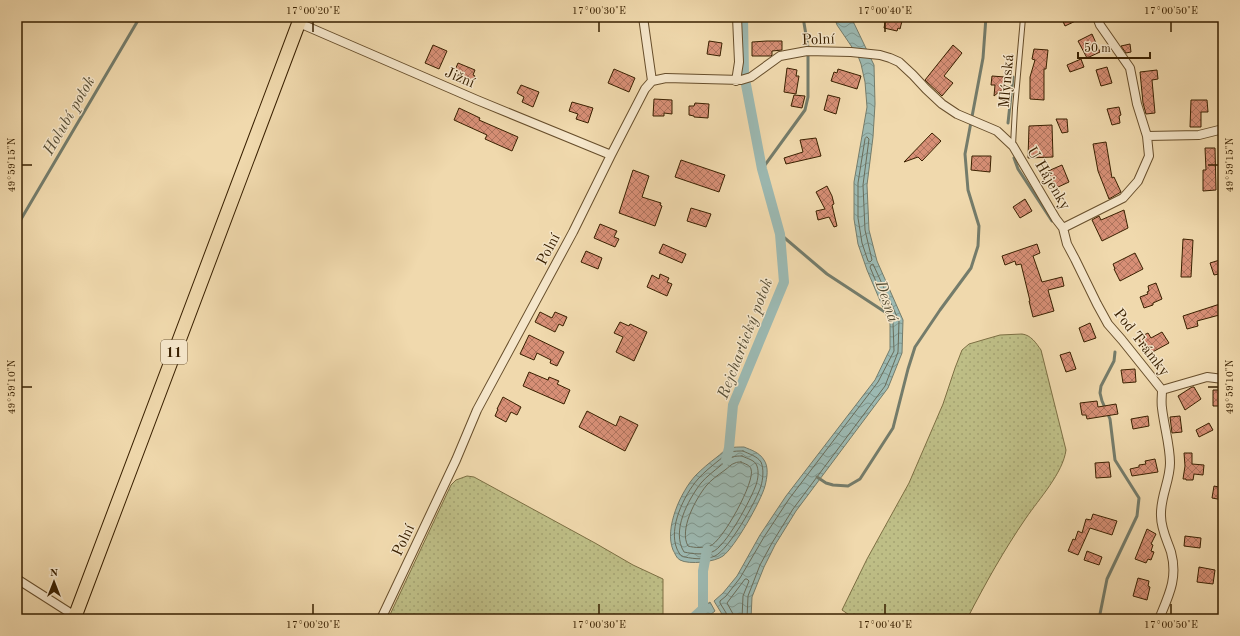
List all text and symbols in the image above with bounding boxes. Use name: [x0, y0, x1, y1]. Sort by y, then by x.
text: 17°00'20"E: [286, 6, 340, 16]
text: 17°00'30"E: [572, 6, 626, 16]
text: 17°00'40"E: [858, 6, 912, 16]
text: 17°00'50"E: [1144, 6, 1198, 16]
street label: Polní: [801, 32, 836, 49]
scale bar: [1078, 34, 1150, 60]
text: 50 m: [1084, 42, 1111, 55]
street label: Mlýnská: [998, 53, 1017, 109]
street label: Jižní: [442, 65, 477, 92]
water label: Holubí potok: [40, 74, 99, 159]
text: 49°59'15"N: [7, 137, 17, 192]
text: 49°59'15"N: [1225, 137, 1235, 192]
street label: U Hájenky: [1023, 145, 1072, 213]
street label: Polní: [535, 231, 564, 268]
water label: Rejchartický potok: [715, 276, 776, 402]
water label: Desná: [871, 278, 901, 325]
street label: Pod Trámky: [1110, 306, 1172, 379]
road number: 11: [161, 340, 187, 364]
text: 49°59'10"N: [7, 359, 17, 414]
text: 49°59'10"N: [1225, 359, 1235, 414]
street label: Polní: [391, 522, 419, 559]
north arrow: [34, 562, 74, 602]
text: N: [50, 568, 59, 579]
text: 17°00'20"E: [286, 620, 340, 630]
text: 17°00'30"E: [572, 620, 626, 630]
text: 17°00'40"E: [858, 620, 912, 630]
text: 17°00'50"E: [1144, 620, 1198, 630]

